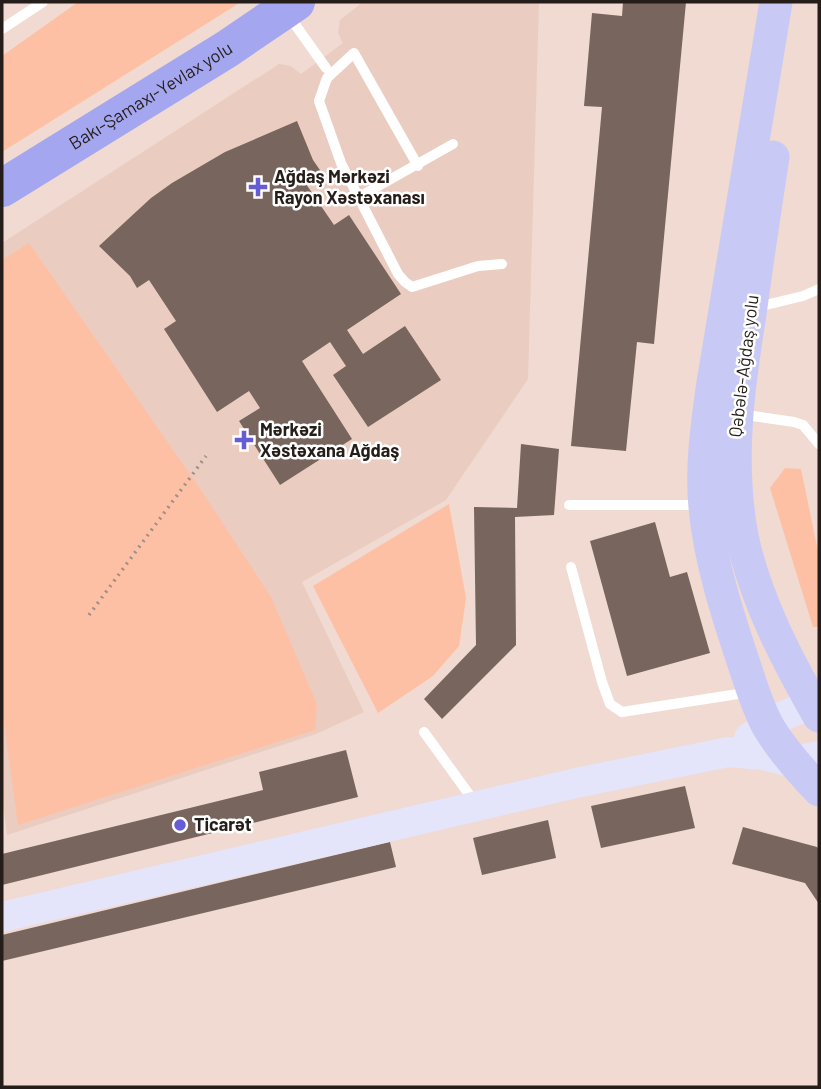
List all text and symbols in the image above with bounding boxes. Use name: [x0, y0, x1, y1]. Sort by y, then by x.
street label: Bakı-Şamaxı-Yevlax yolu: [65, 36, 236, 154]
place label: Ağdaş Mərkəzi Rayon Xəstəxanası: [274, 165, 425, 208]
marker: Ağdaş Mərkəzi Rayon Xəstəxanası: [248, 177, 268, 197]
street label: Qəbələ-Ağdaş yolu: [723, 293, 763, 438]
place label: Mərkəzi Xəstəxana Ağdaş: [260, 418, 399, 461]
marker: Mərkəzi Xəstəxana Ağdaş: [234, 430, 254, 450]
place label: Ticarət: [194, 813, 252, 835]
marker: Ticarət: [172, 817, 188, 833]

